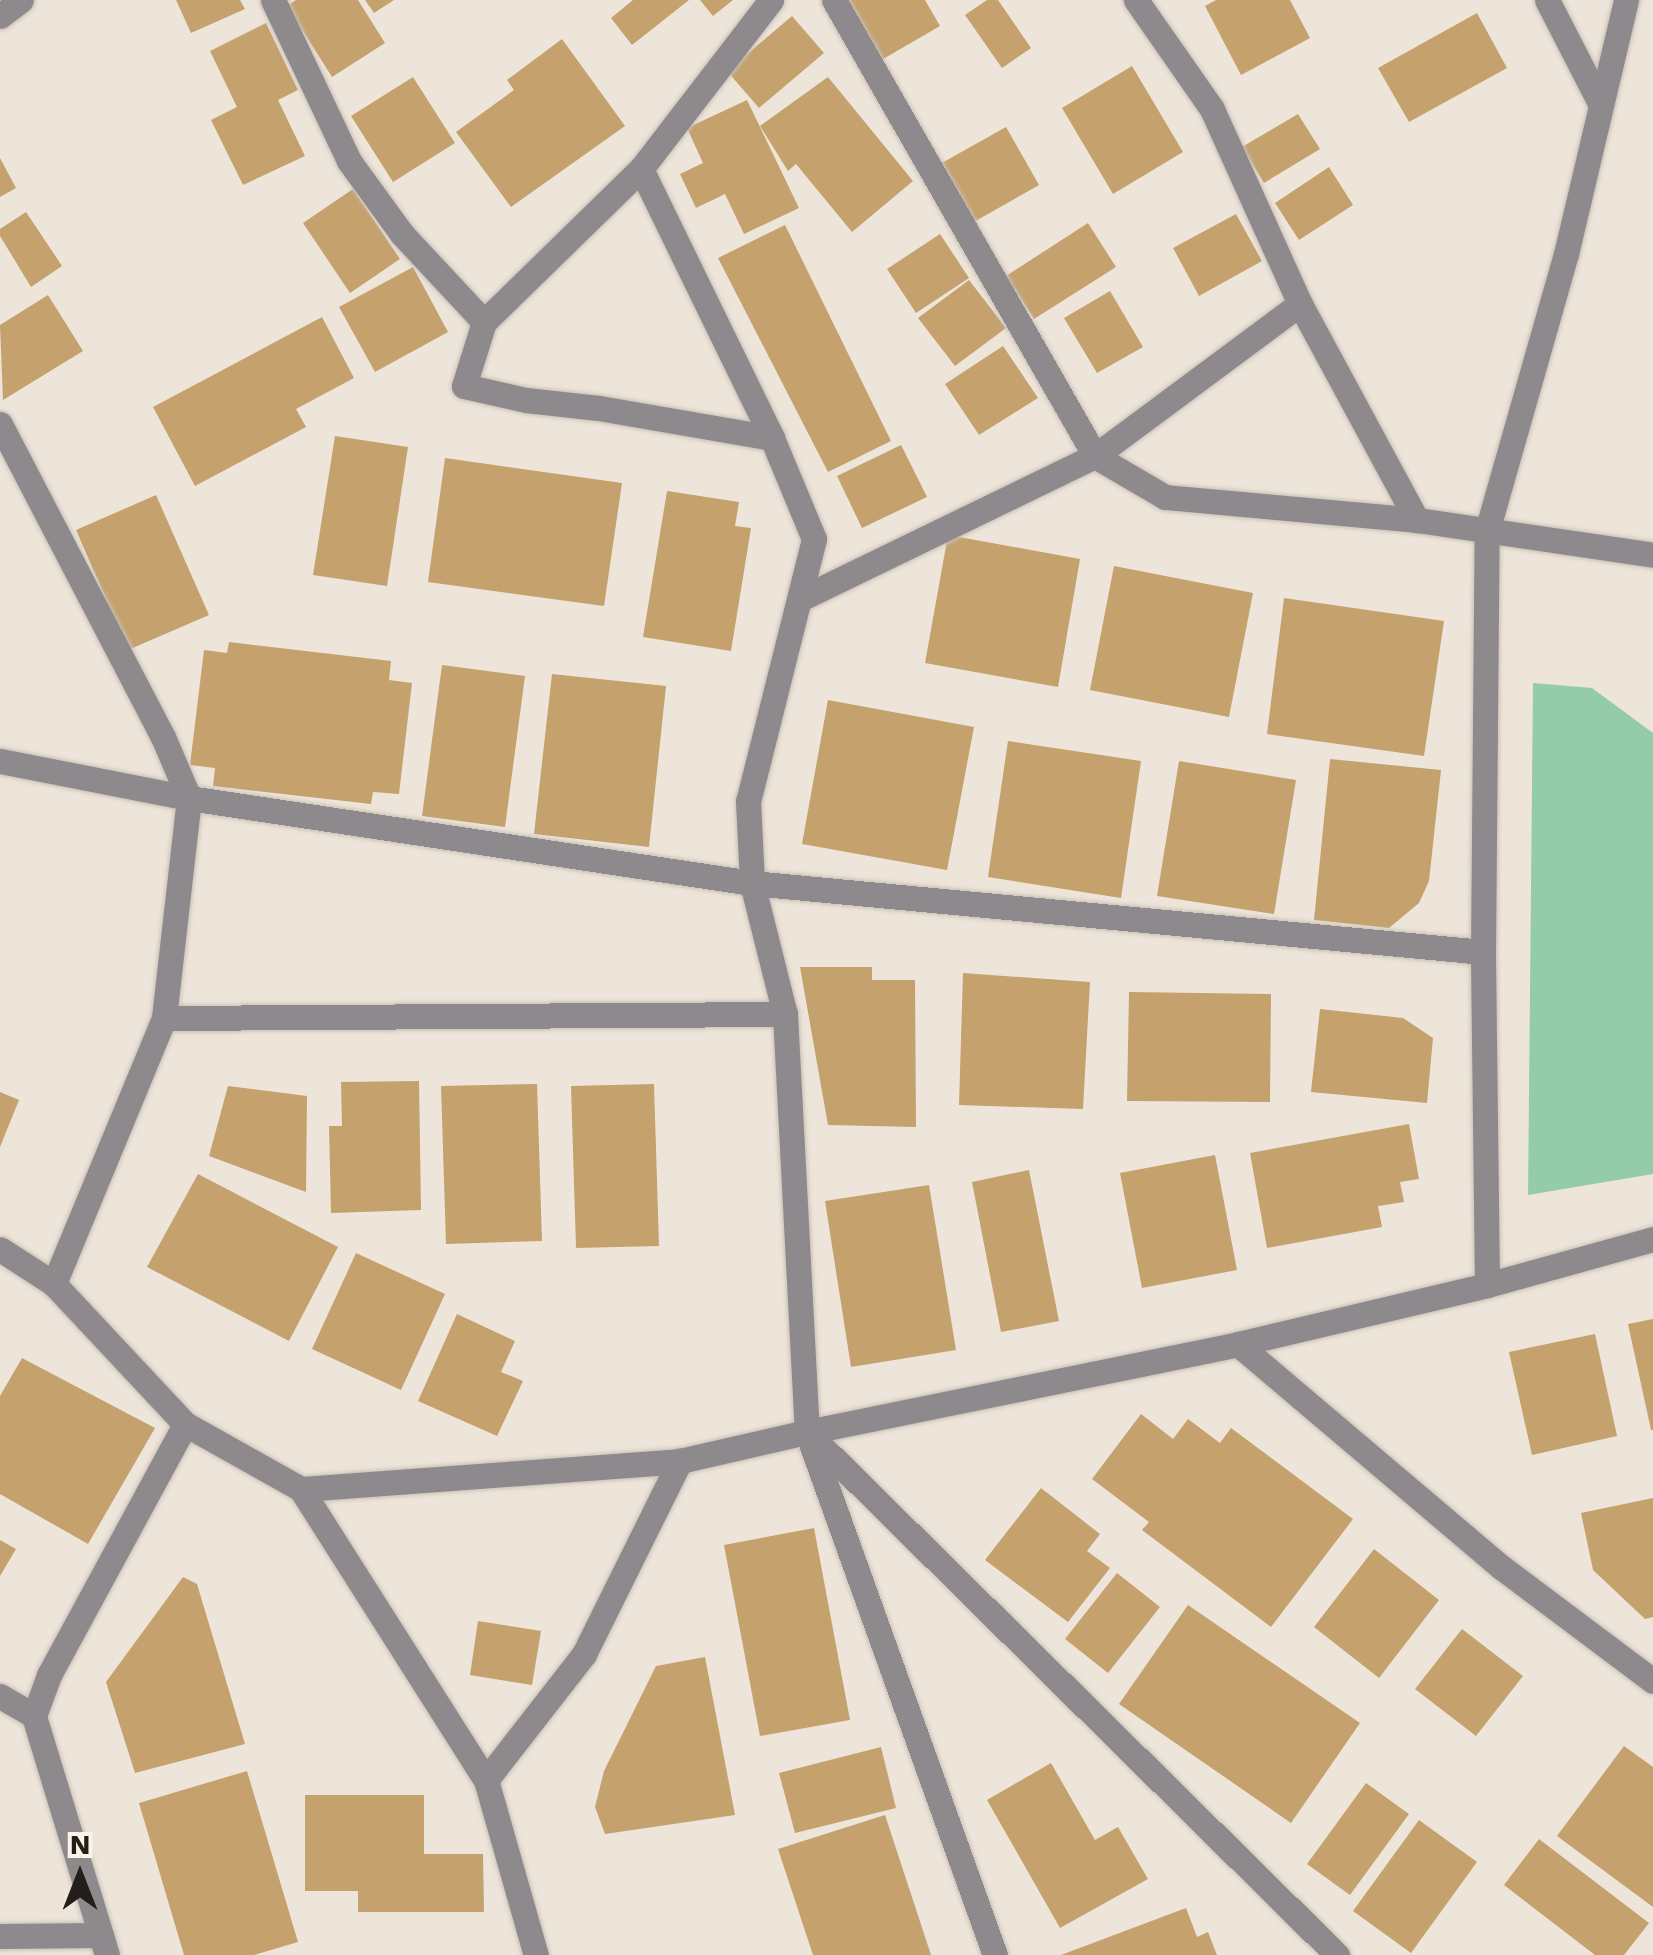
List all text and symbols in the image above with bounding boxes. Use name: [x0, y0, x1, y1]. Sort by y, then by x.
north arrow: [30, 1825, 130, 1925]
text: N: [70, 1828, 90, 1861]

